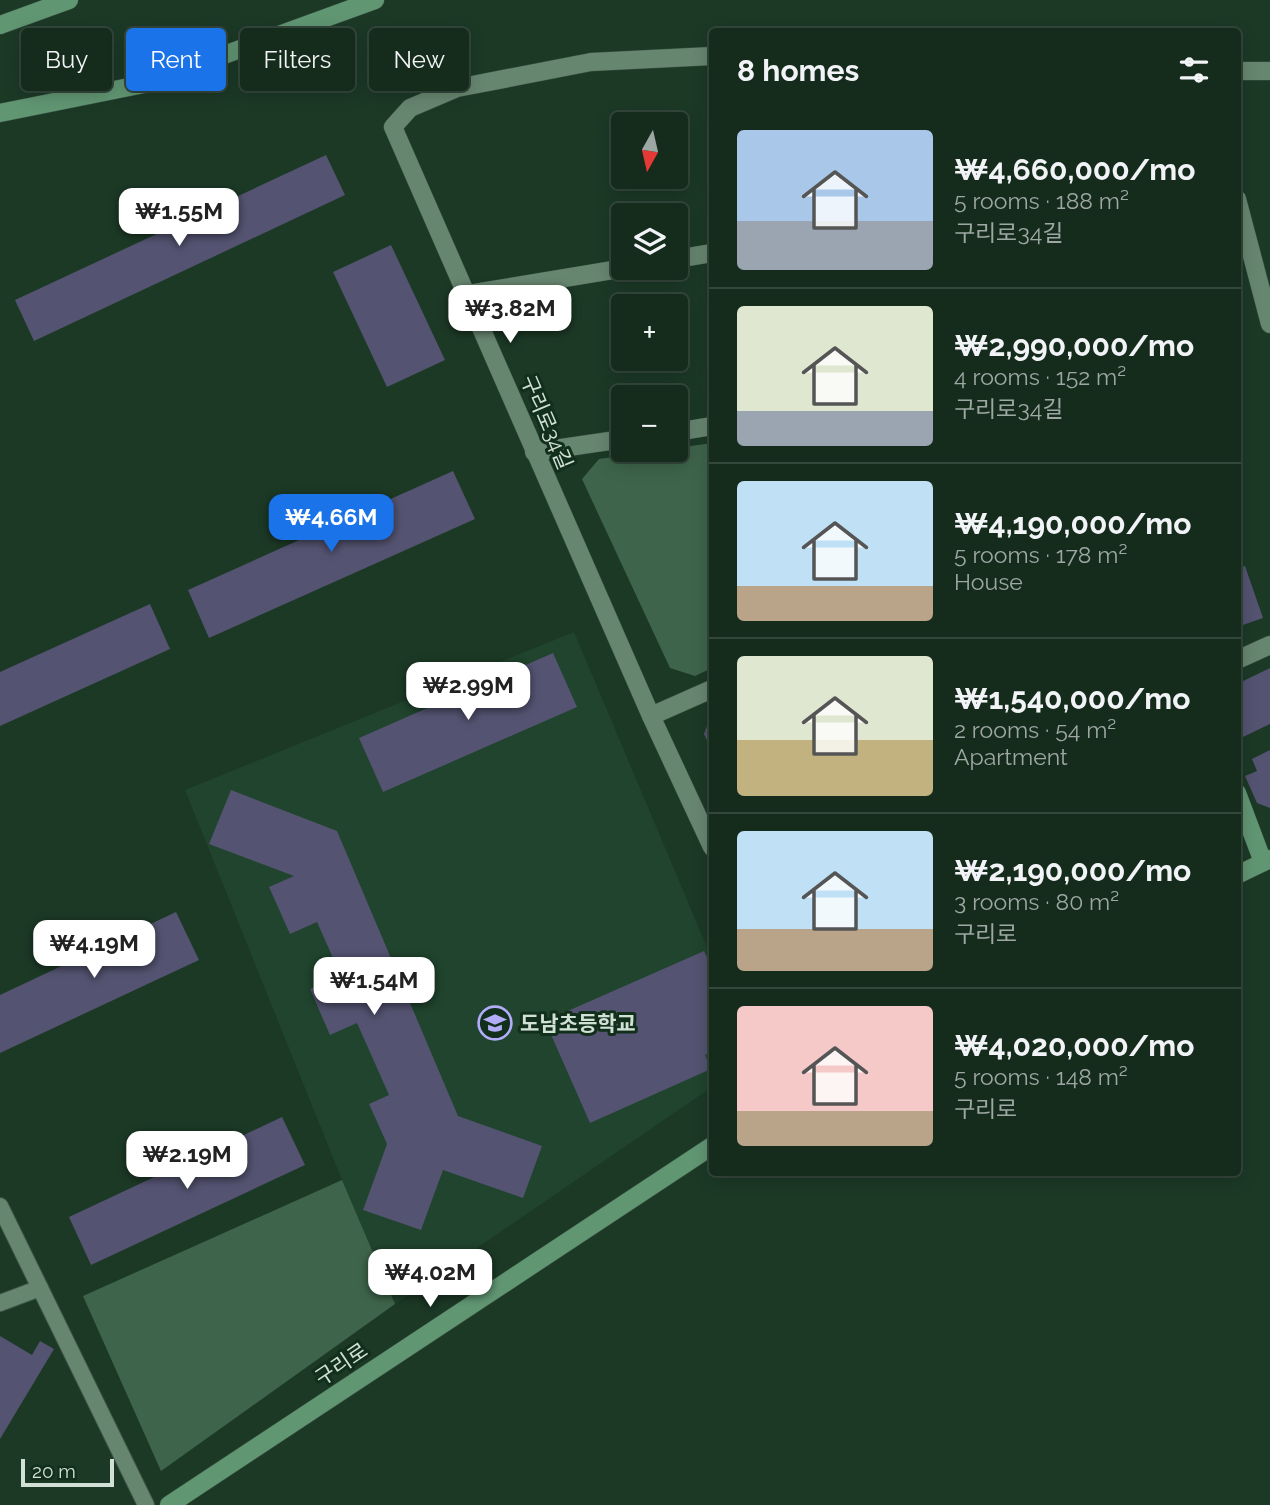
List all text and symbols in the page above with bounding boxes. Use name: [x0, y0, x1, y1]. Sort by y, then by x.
chip: Buy: [21, 28, 112, 91]
chip: Rent: [126, 28, 226, 91]
chip: Filters: [240, 28, 355, 91]
chip: New: [369, 28, 469, 91]
icon: filters: [1175, 51, 1213, 89]
text: 8 homes: [737, 53, 859, 88]
north arrow: [611, 112, 688, 189]
map controls: [611, 112, 688, 462]
text: ₩4,660,000/mo: [954, 152, 1195, 187]
icon: home: [793, 158, 877, 242]
text: 5 rooms · 188 m²: [954, 187, 1129, 214]
pin: ₩1.55M: [122, 188, 236, 248]
text: ₩1.55M: [135, 197, 223, 224]
button: layers: [611, 203, 688, 280]
text: 구리로34길: [954, 219, 1063, 246]
pin: ₩3.82M: [453, 286, 567, 345]
text: ₩3.82M: [464, 294, 556, 321]
button: +: [611, 294, 688, 371]
text: ₩2,990,000/mo: [954, 328, 1194, 363]
icon: home: [793, 334, 877, 418]
text: 4 rooms · 152 m²: [954, 363, 1126, 390]
street label: 구리로34길: [516, 371, 578, 473]
button: −: [611, 385, 688, 462]
text: 구리로34길: [954, 395, 1063, 422]
pin: ₩4.66M: [274, 494, 388, 554]
text: ₩4.66M: [285, 503, 377, 530]
text: ₩4,190,000/mo: [954, 506, 1191, 541]
icon: home: [793, 509, 877, 593]
text: 5 rooms · 178 m²: [954, 541, 1127, 568]
text: House: [954, 568, 1023, 595]
pin: ₩2.99M: [411, 662, 525, 722]
text: ₩2.99M: [422, 671, 514, 698]
text: ₩1,540,000/mo: [954, 681, 1190, 716]
icon: home: [793, 684, 877, 768]
text: 2 rooms · 54 m²: [954, 716, 1116, 743]
text: Apartment: [954, 743, 1068, 770]
text: ₩2,190,000/mo: [954, 853, 1191, 888]
icon: home: [793, 859, 877, 943]
text: 3 rooms · 80 m²: [954, 888, 1119, 915]
pin: ₩4.19M: [37, 920, 151, 980]
text: 구리로: [954, 920, 1017, 947]
text: ₩4.19M: [49, 929, 139, 956]
pin: ₩1.54M: [317, 958, 431, 1017]
text: ₩1.54M: [330, 966, 418, 993]
school or university icon: 도남초등학교: [476, 1004, 514, 1042]
place label: 도남초등학교: [520, 1011, 636, 1036]
text: ₩4,020,000/mo: [954, 1028, 1194, 1063]
icon: home: [793, 1034, 877, 1118]
text: 5 rooms · 148 m²: [954, 1063, 1128, 1090]
text: 구리로: [954, 1095, 1017, 1122]
pin: ₩2.19M: [130, 1132, 244, 1191]
text: ₩2.19M: [142, 1140, 232, 1167]
pin: ₩4.02M: [373, 1250, 487, 1309]
text: ₩4.02M: [384, 1258, 476, 1285]
street label: 구리로: [310, 1337, 372, 1391]
scale bar: [21, 1456, 114, 1488]
text: 20 m: [32, 1460, 76, 1482]

